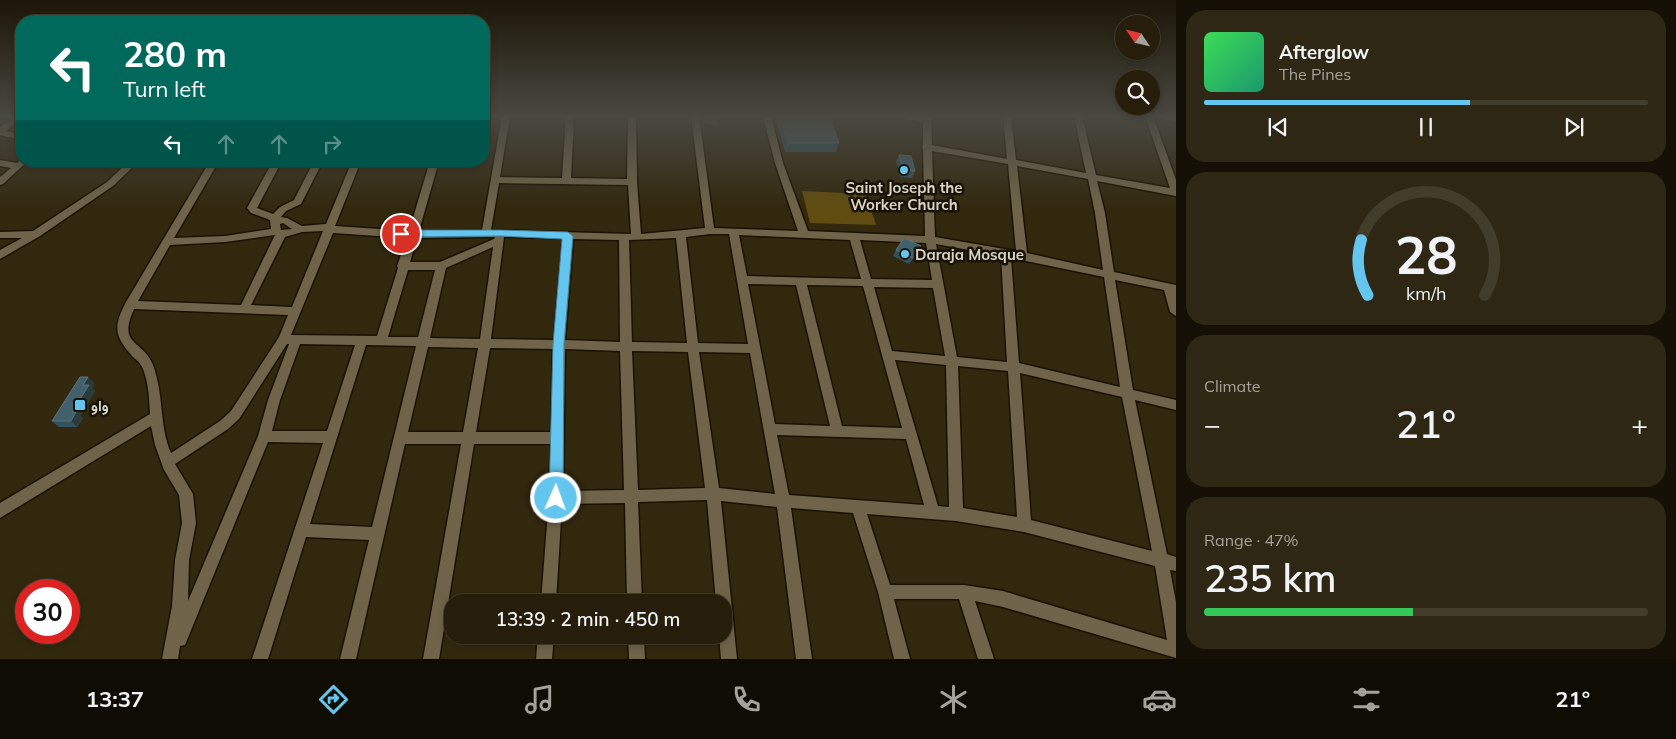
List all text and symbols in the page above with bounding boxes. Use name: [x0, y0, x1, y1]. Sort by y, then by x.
north arrow: [1115, 15, 1160, 60]
map controls: [1115, 15, 1160, 115]
text: 280 m: [123, 32, 227, 76]
icon: left: [40, 35, 105, 100]
text: Afterglow: [1279, 40, 1369, 64]
text: The Pines: [1279, 64, 1351, 84]
button: search: [1115, 70, 1160, 115]
text: Turn left: [123, 75, 206, 103]
icon: previous: [1264, 113, 1292, 141]
icon: pause: [1412, 113, 1440, 141]
icon: next: [1560, 113, 1588, 141]
icon: left: [159, 130, 187, 158]
icon: ahead: [212, 130, 240, 158]
icon: ahead: [265, 130, 293, 158]
icon: right: [318, 130, 346, 158]
marker: Saint Joseph the Worker Church: [898, 164, 910, 176]
place label: Saint Joseph the Worker Church: [845, 178, 963, 214]
pin: [380, 213, 422, 255]
icon: arrive: [387, 220, 415, 248]
text: 28: [1395, 222, 1457, 287]
place label: Daraja Mosque: [915, 245, 1024, 264]
marker: Daraja Mosque: [899, 248, 911, 260]
text: km/h: [1406, 282, 1446, 304]
text: Climate: [1204, 376, 1260, 396]
place label: واو: [91, 396, 109, 415]
marker: واو: [73, 398, 87, 412]
text: 21°: [1396, 400, 1456, 448]
text: −: [1204, 407, 1221, 442]
text: +: [1631, 407, 1648, 442]
position arrow: [529, 471, 581, 523]
text: Range · 47%: [1204, 530, 1299, 550]
text: 235 km: [1204, 554, 1337, 602]
speed limit sign: 30: [15, 579, 80, 644]
text: 13:39 · 2 min · 450 m: [495, 607, 681, 631]
icon: directions: [316, 682, 351, 717]
icon: music: [522, 682, 557, 717]
icon: phone: [729, 682, 764, 717]
icon: climate: [936, 682, 971, 717]
icon: car: [1142, 682, 1177, 717]
icon: filters: [1349, 682, 1384, 717]
text: 13:37: [86, 685, 144, 713]
text: 21°: [1555, 685, 1590, 713]

